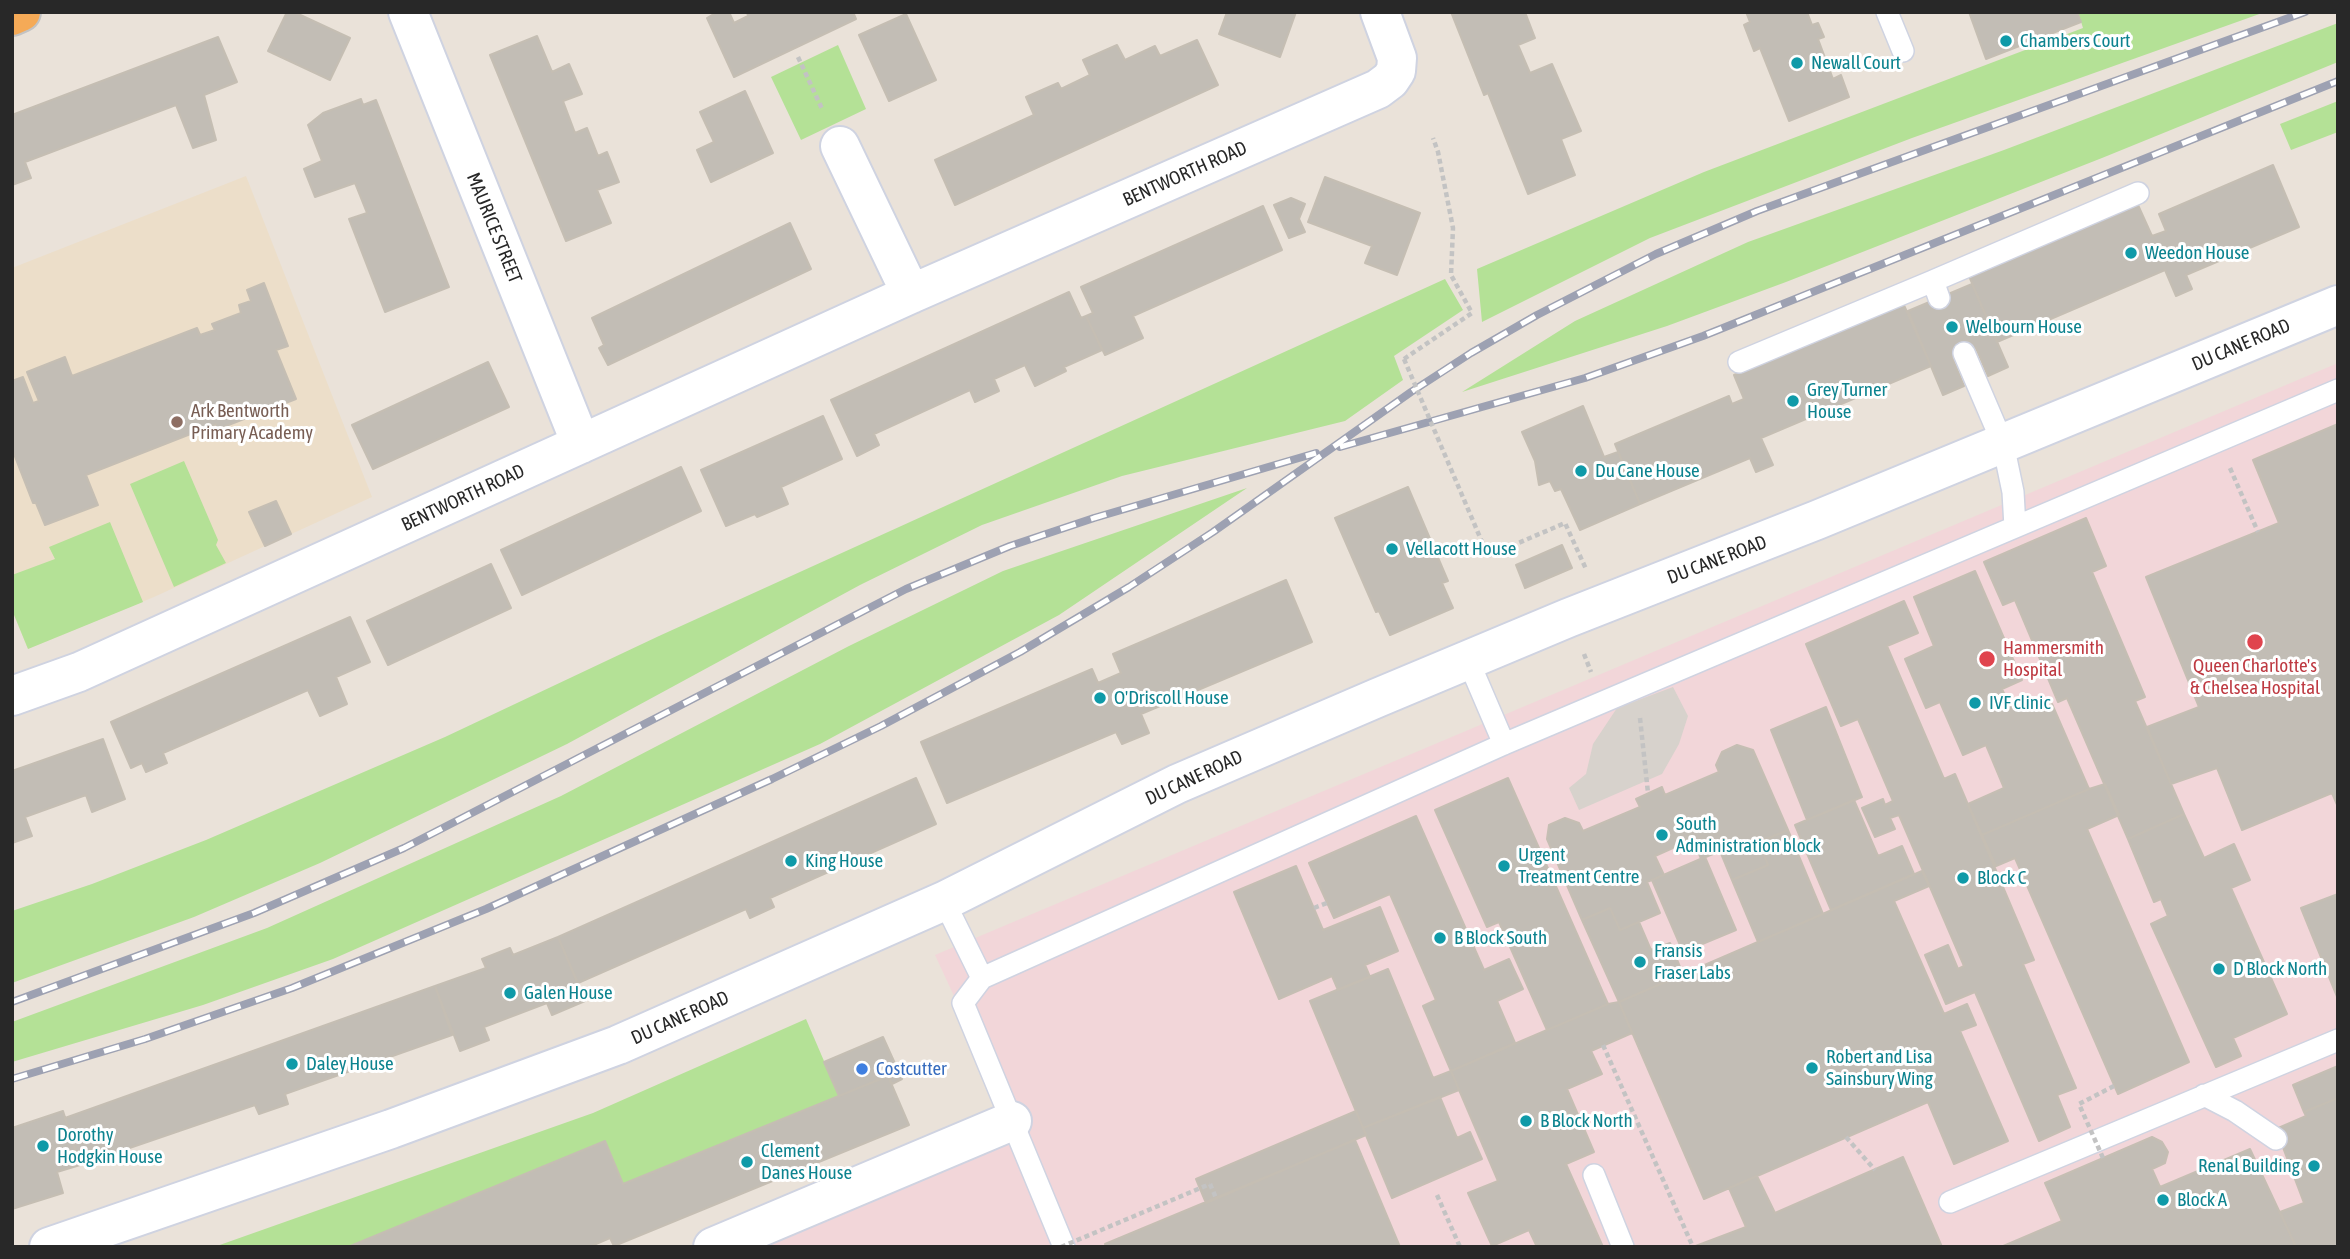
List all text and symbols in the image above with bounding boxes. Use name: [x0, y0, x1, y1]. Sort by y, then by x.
place label: Chambers Court: [2020, 30, 2130, 52]
marker: Chambers Court: [1998, 33, 2014, 49]
place label: Newall Court: [1811, 52, 1901, 74]
marker: Newall Court: [1789, 55, 1805, 71]
street label: BENTWORTH ROAD: [1120, 137, 1250, 211]
street label: MAURICE STREET: [461, 169, 527, 287]
place label: Weedon House: [2145, 242, 2249, 264]
marker: Weedon House: [2123, 245, 2139, 261]
street label: DU CANE ROAD: [2188, 314, 2294, 376]
place label: Welbourn House: [1966, 316, 2082, 338]
marker: Welbourn House: [1944, 319, 1960, 335]
place label: Grey Turner House: [1807, 379, 1887, 423]
marker: Grey Turner House: [1785, 393, 1801, 409]
place label: Ark Bentworth Primary Academy: [191, 400, 313, 444]
marker: Ark Bentworth Primary Academy: [169, 414, 185, 430]
street label: BENTWORTH ROAD: [398, 460, 528, 536]
place label: Du Cane House: [1595, 460, 1700, 482]
marker: Du Cane House: [1573, 463, 1589, 479]
street label: DU CANE ROAD: [1664, 531, 1770, 589]
place label: Vellacott House: [1406, 538, 1516, 560]
marker: Vellacott House: [1384, 541, 1400, 557]
marker: Queen Charlotte's & Chelsea Hospital: [2245, 632, 2265, 652]
place label: Hammersmith Hospital: [2003, 637, 2104, 681]
marker: Hammersmith Hospital: [1977, 649, 1997, 669]
place label: Queen Charlotte's & Chelsea Hospital: [2190, 655, 2320, 699]
place label: O'Driscoll House: [1114, 687, 1229, 709]
marker: O'Driscoll House: [1092, 690, 1108, 706]
place label: IVF clinic: [1989, 692, 2050, 714]
marker: IVF clinic: [1967, 695, 1983, 711]
street label: DU CANE ROAD: [1142, 746, 1246, 810]
place label: South Administration block: [1676, 813, 1821, 857]
marker: South Administration block: [1654, 827, 1670, 843]
place label: Urgent Treatment Centre: [1518, 844, 1639, 888]
place label: King House: [805, 850, 883, 872]
marker: King House: [783, 853, 799, 869]
marker: Urgent Treatment Centre: [1496, 858, 1512, 874]
place label: Block C: [1977, 867, 2026, 889]
marker: Block C: [1955, 870, 1971, 886]
place label: B Block South: [1454, 927, 1547, 949]
marker: B Block South: [1432, 930, 1448, 946]
place label: Fransis Fraser Labs: [1654, 940, 1731, 984]
marker: Fransis Fraser Labs: [1632, 954, 1648, 970]
place label: D Block North: [2233, 958, 2327, 980]
marker: D Block North: [2211, 961, 2227, 977]
place label: Galen House: [524, 982, 613, 1004]
marker: Galen House: [502, 985, 518, 1001]
street label: DU CANE ROAD: [628, 986, 732, 1050]
place label: Robert and Lisa Sainsbury Wing: [1826, 1046, 1933, 1090]
place label: Daley House: [306, 1053, 394, 1075]
marker: Daley House: [284, 1056, 300, 1072]
place label: Costcutter: [876, 1058, 947, 1080]
marker: Robert and Lisa Sainsbury Wing: [1804, 1060, 1820, 1076]
marker: Costcutter: [854, 1061, 870, 1077]
place label: B Block North: [1540, 1110, 1633, 1132]
marker: B Block North: [1518, 1113, 1534, 1129]
place label: Dorothy Hodgkin House: [57, 1124, 163, 1168]
marker: Dorothy Hodgkin House: [35, 1138, 51, 1154]
place label: Clement Danes House: [761, 1140, 852, 1184]
marker: Clement Danes House: [739, 1154, 755, 1170]
place label: Renal Building: [2198, 1155, 2300, 1177]
marker: Renal Building: [2306, 1158, 2322, 1174]
place label: Block A: [2177, 1189, 2227, 1211]
marker: Block A: [2155, 1192, 2171, 1208]

